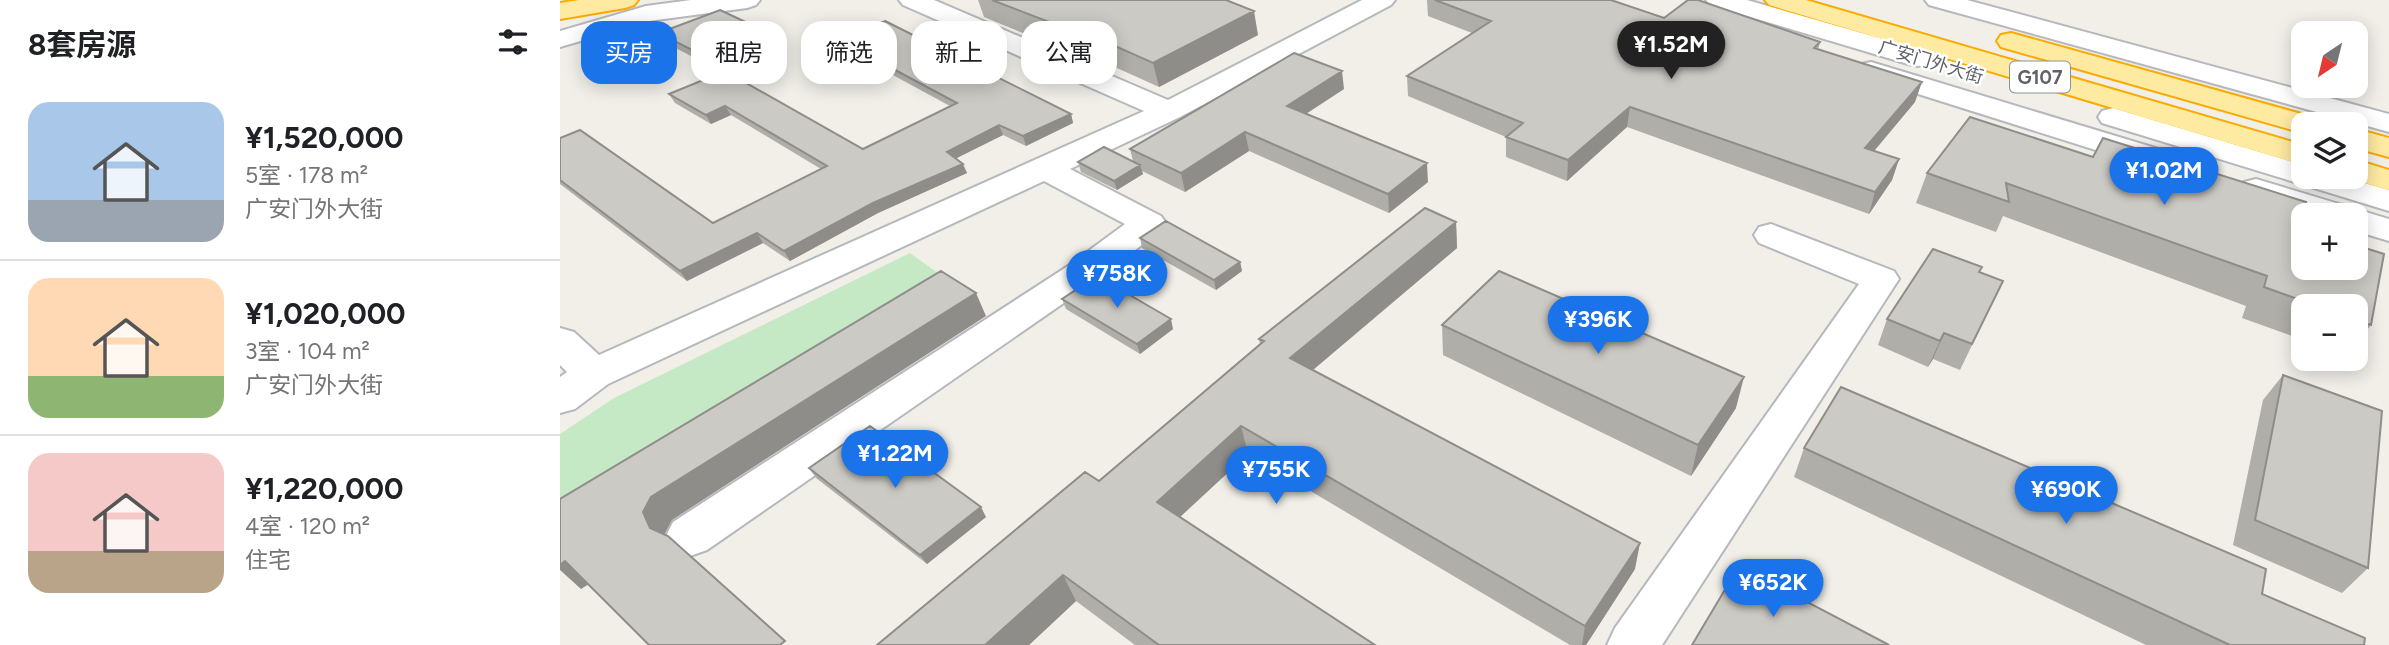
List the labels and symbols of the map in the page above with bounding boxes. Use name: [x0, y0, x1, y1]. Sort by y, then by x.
north arrow: [2291, 21, 2368, 98]
pin: ¥1.52M: [1614, 22, 1728, 81]
street label: 广安门外大街: [1876, 36, 1986, 88]
road number: G107: [2010, 61, 2070, 92]
pin: ¥1.02M: [2107, 148, 2221, 207]
pin: ¥758K: [1068, 250, 1166, 310]
pin: ¥396K: [1549, 296, 1647, 356]
pin: ¥1.22M: [838, 430, 952, 490]
pin: ¥755K: [1227, 447, 1325, 506]
pin: ¥690K: [2017, 466, 2115, 526]
pin: ¥652K: [1724, 560, 1822, 619]

